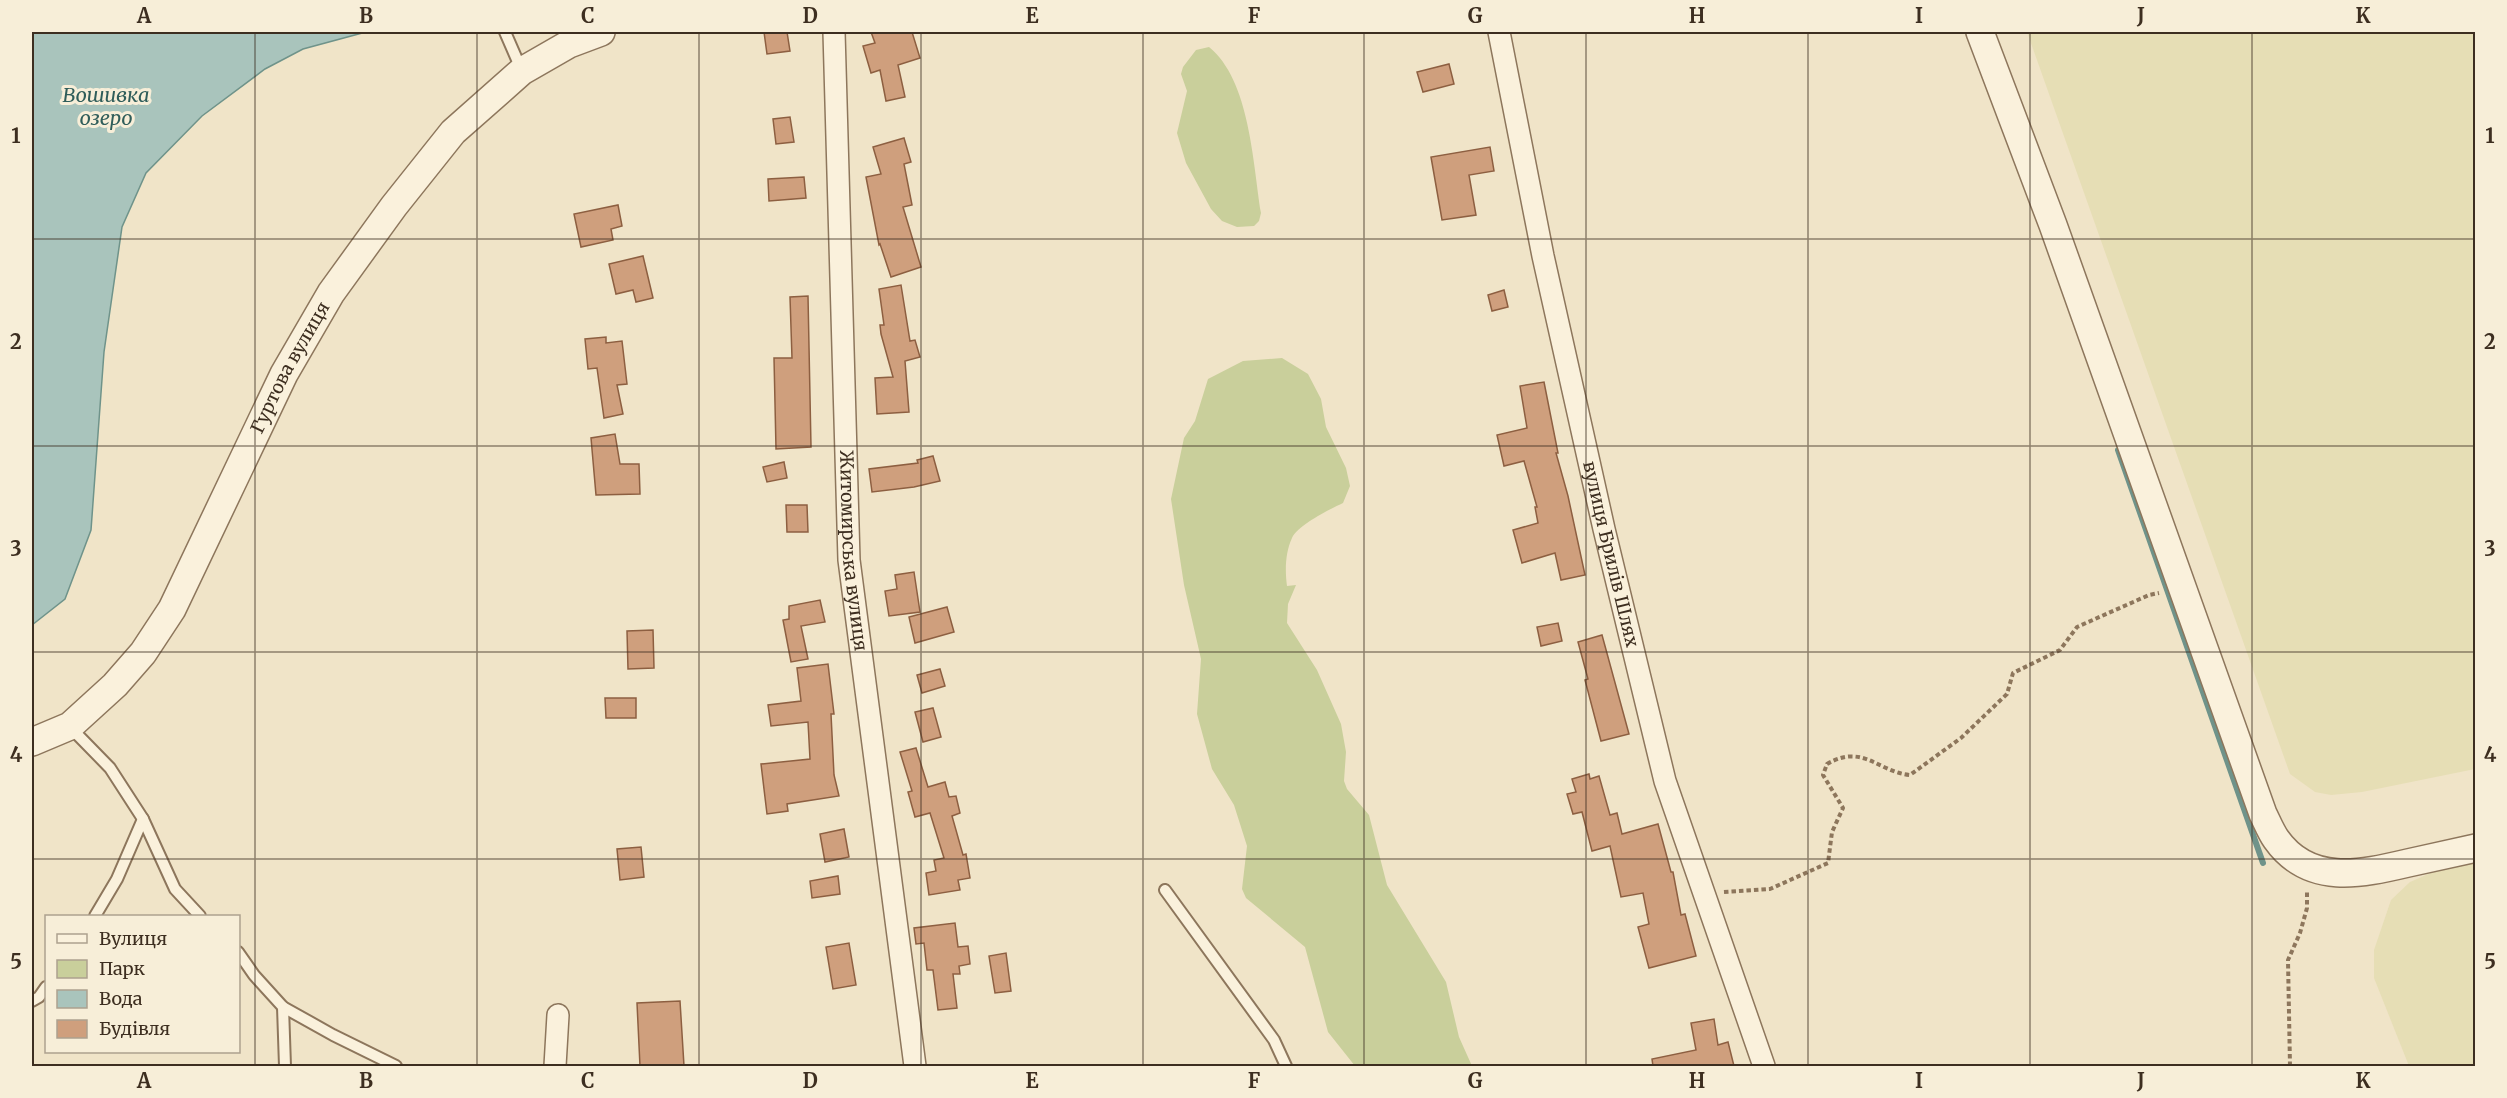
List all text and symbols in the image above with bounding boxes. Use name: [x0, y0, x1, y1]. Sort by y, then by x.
text: A: [136, 3, 152, 28]
text: B: [359, 3, 373, 28]
text: C: [581, 3, 595, 28]
text: D: [802, 3, 818, 28]
text: E: [1025, 3, 1039, 28]
text: F: [1248, 3, 1261, 28]
text: G: [1468, 3, 1483, 28]
text: H: [1689, 3, 1705, 28]
text: I: [1915, 3, 1923, 28]
text: J: [2136, 3, 2145, 28]
text: K: [2356, 3, 2371, 28]
water label: Вошивка озеро: [63, 82, 149, 130]
text: 1: [11, 123, 21, 148]
text: 1: [2485, 123, 2495, 148]
street label: Гуртова вулиця: [245, 297, 335, 437]
text: 2: [10, 329, 22, 354]
text: 2: [2484, 329, 2496, 354]
street label: Житомирська вулиця: [835, 450, 873, 653]
street label: вулиця Брилів Шлях: [1578, 459, 1644, 650]
text: 3: [10, 536, 22, 561]
text: 3: [2484, 536, 2496, 561]
text: 4: [10, 742, 23, 767]
text: 4: [2484, 742, 2497, 767]
legend: [45, 915, 240, 1053]
text: Вулиця: [99, 927, 167, 950]
text: 5: [10, 949, 22, 974]
text: 5: [2484, 949, 2496, 974]
text: Парк: [99, 957, 145, 980]
text: Вода: [99, 987, 143, 1010]
text: Будівля: [99, 1017, 170, 1040]
text: A: [136, 1068, 152, 1093]
text: B: [359, 1068, 373, 1093]
text: C: [581, 1068, 595, 1093]
text: D: [802, 1068, 818, 1093]
text: E: [1025, 1068, 1039, 1093]
text: F: [1248, 1068, 1261, 1093]
text: G: [1468, 1068, 1483, 1093]
text: H: [1689, 1068, 1705, 1093]
text: I: [1915, 1068, 1923, 1093]
text: J: [2136, 1068, 2145, 1093]
text: K: [2356, 1068, 2371, 1093]

